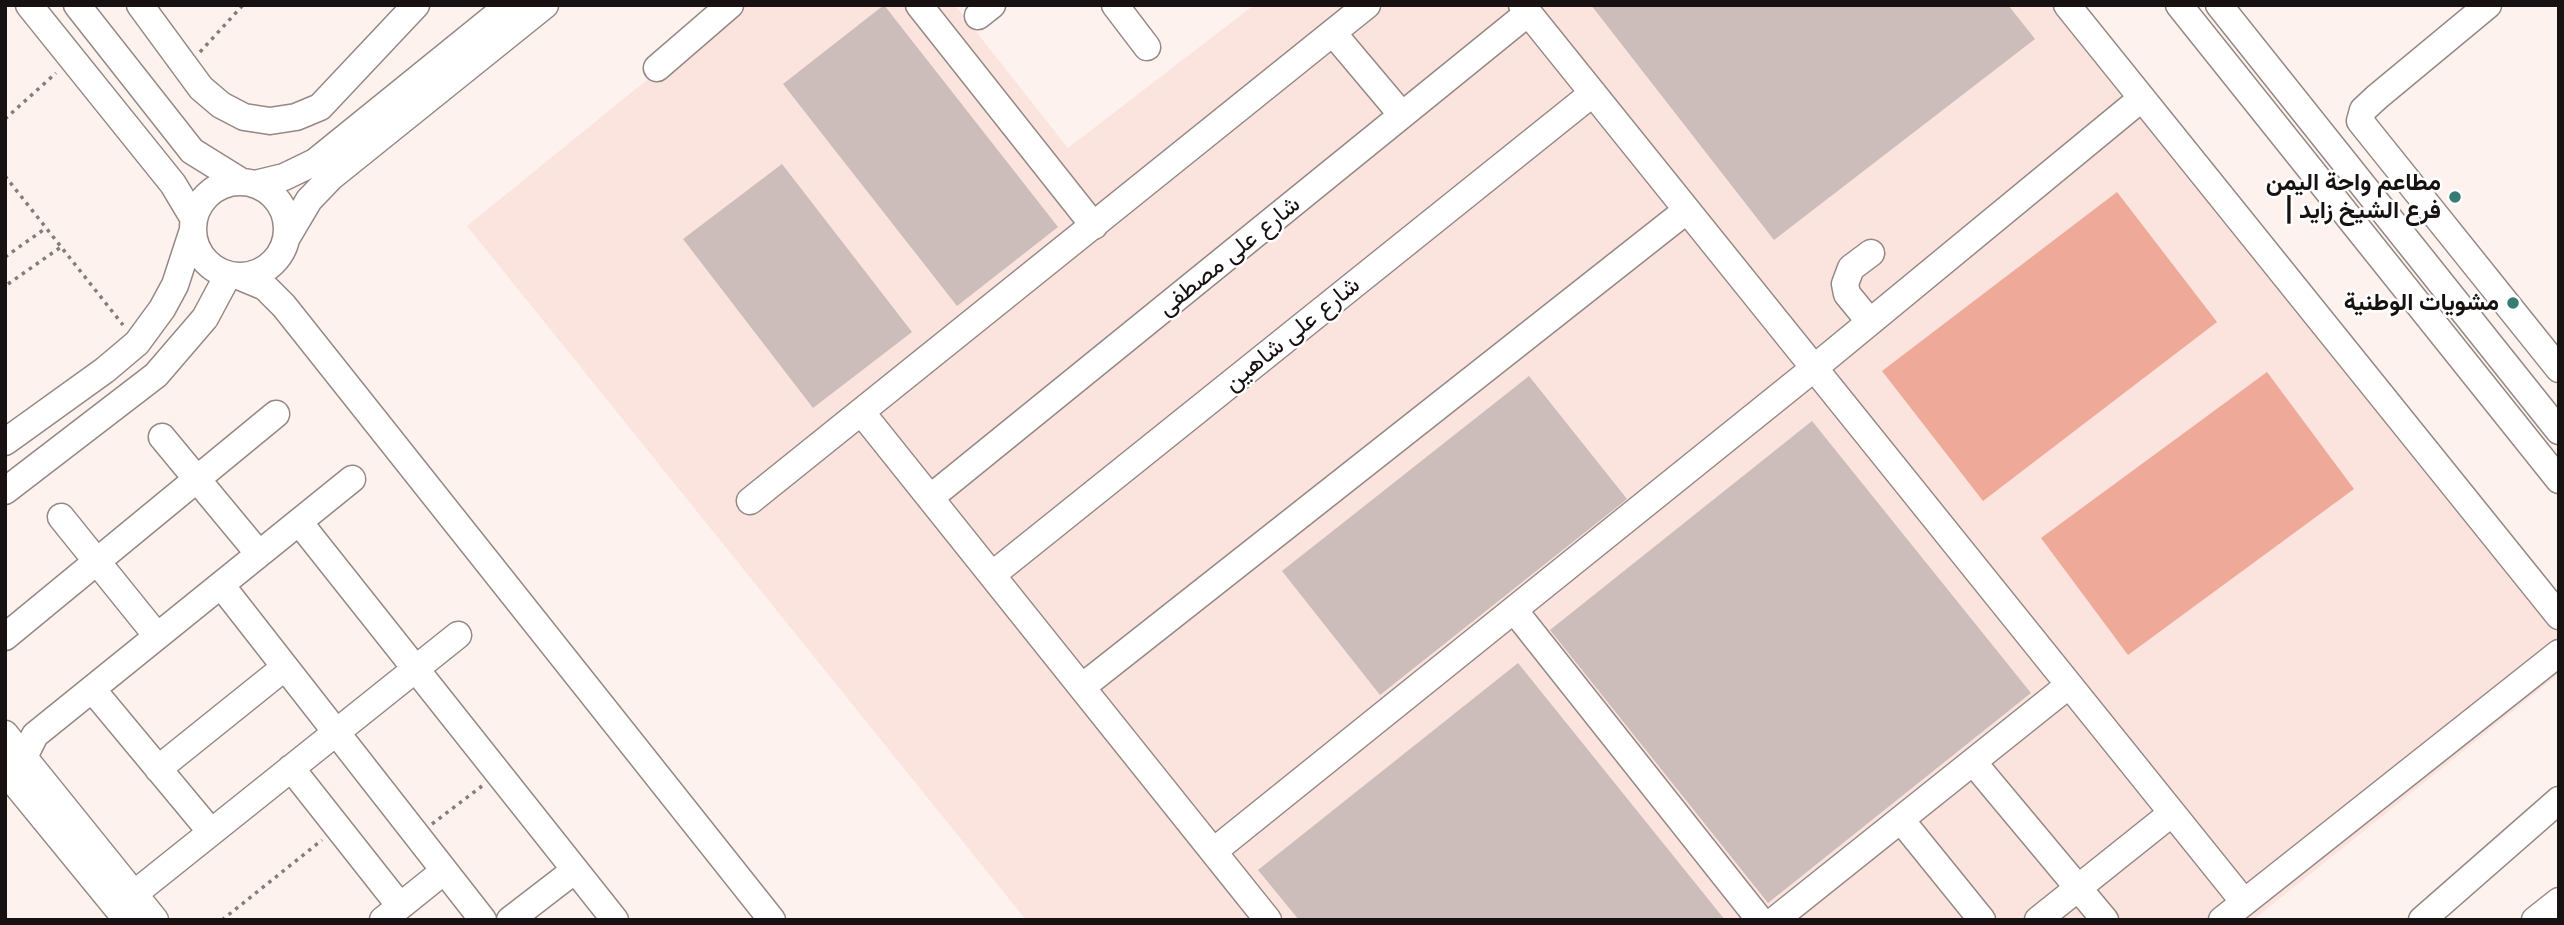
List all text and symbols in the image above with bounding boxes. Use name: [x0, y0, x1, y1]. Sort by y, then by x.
place label: مطاعم واحة اليمن | فرع الشيخ زايد: [2266, 169, 2441, 225]
marker: مطاعم واحة اليمن | فرع الشيخ زايد: [2447, 189, 2463, 205]
street label: شارع على مصطفى: [1152, 190, 1306, 322]
street label: شارع على شاهين: [1218, 271, 1366, 397]
place label: مشويات الوطنية: [2344, 289, 2499, 317]
marker: مشويات الوطنية: [2505, 295, 2521, 311]

